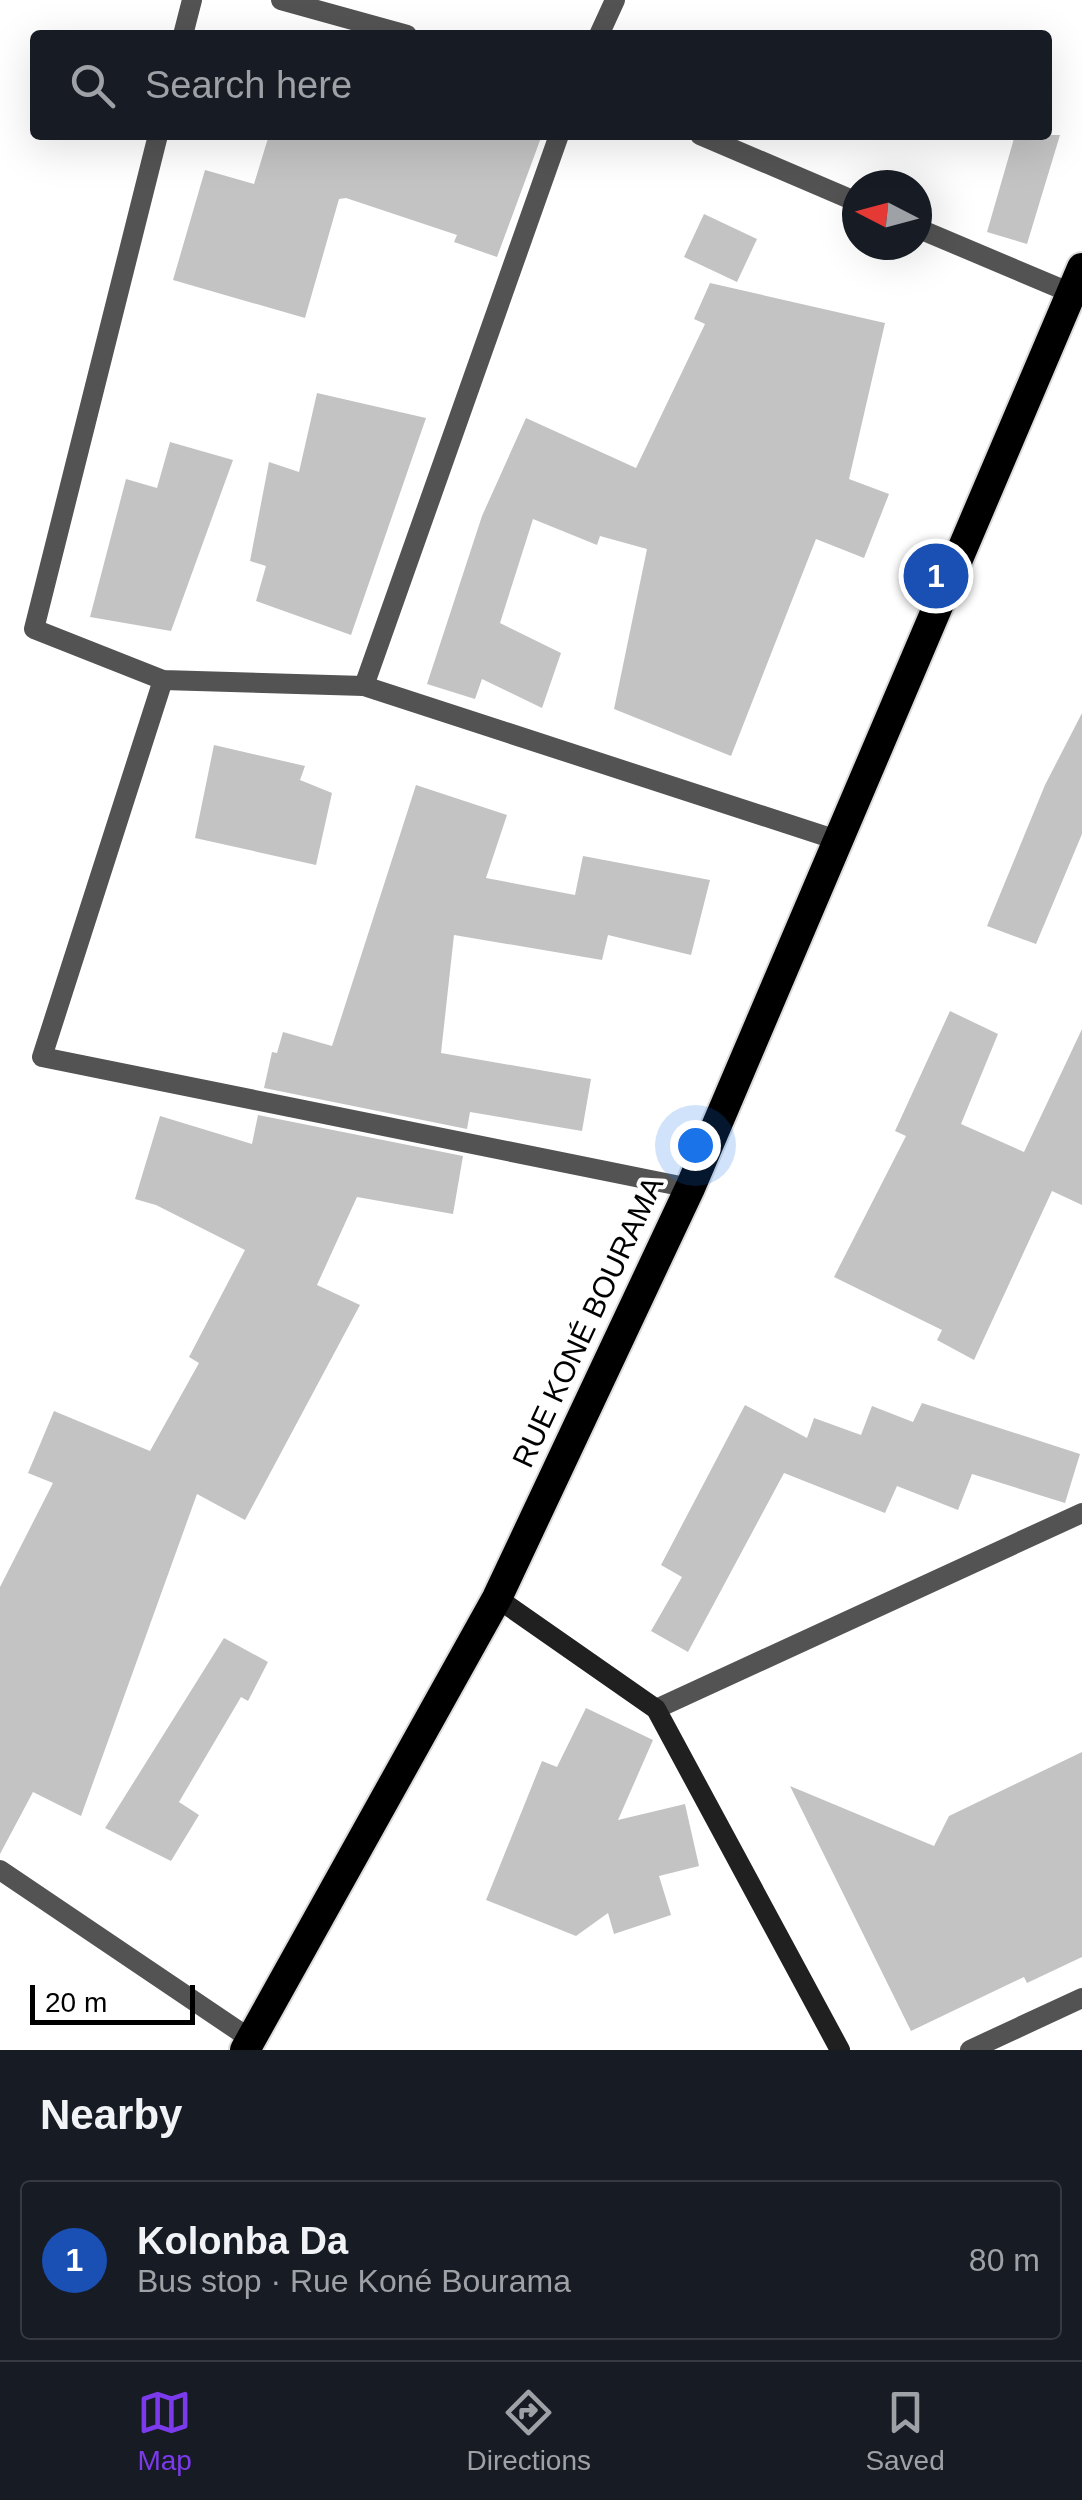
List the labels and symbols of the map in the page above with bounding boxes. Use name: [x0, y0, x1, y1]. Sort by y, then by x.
north arrow: [842, 170, 932, 260]
pin: 1: [904, 538, 968, 614]
your location: [670, 1120, 721, 1171]
street label: RUE KONÉ BOURAMA: [506, 1171, 669, 1472]
scale bar: [30, 1980, 195, 2024]

